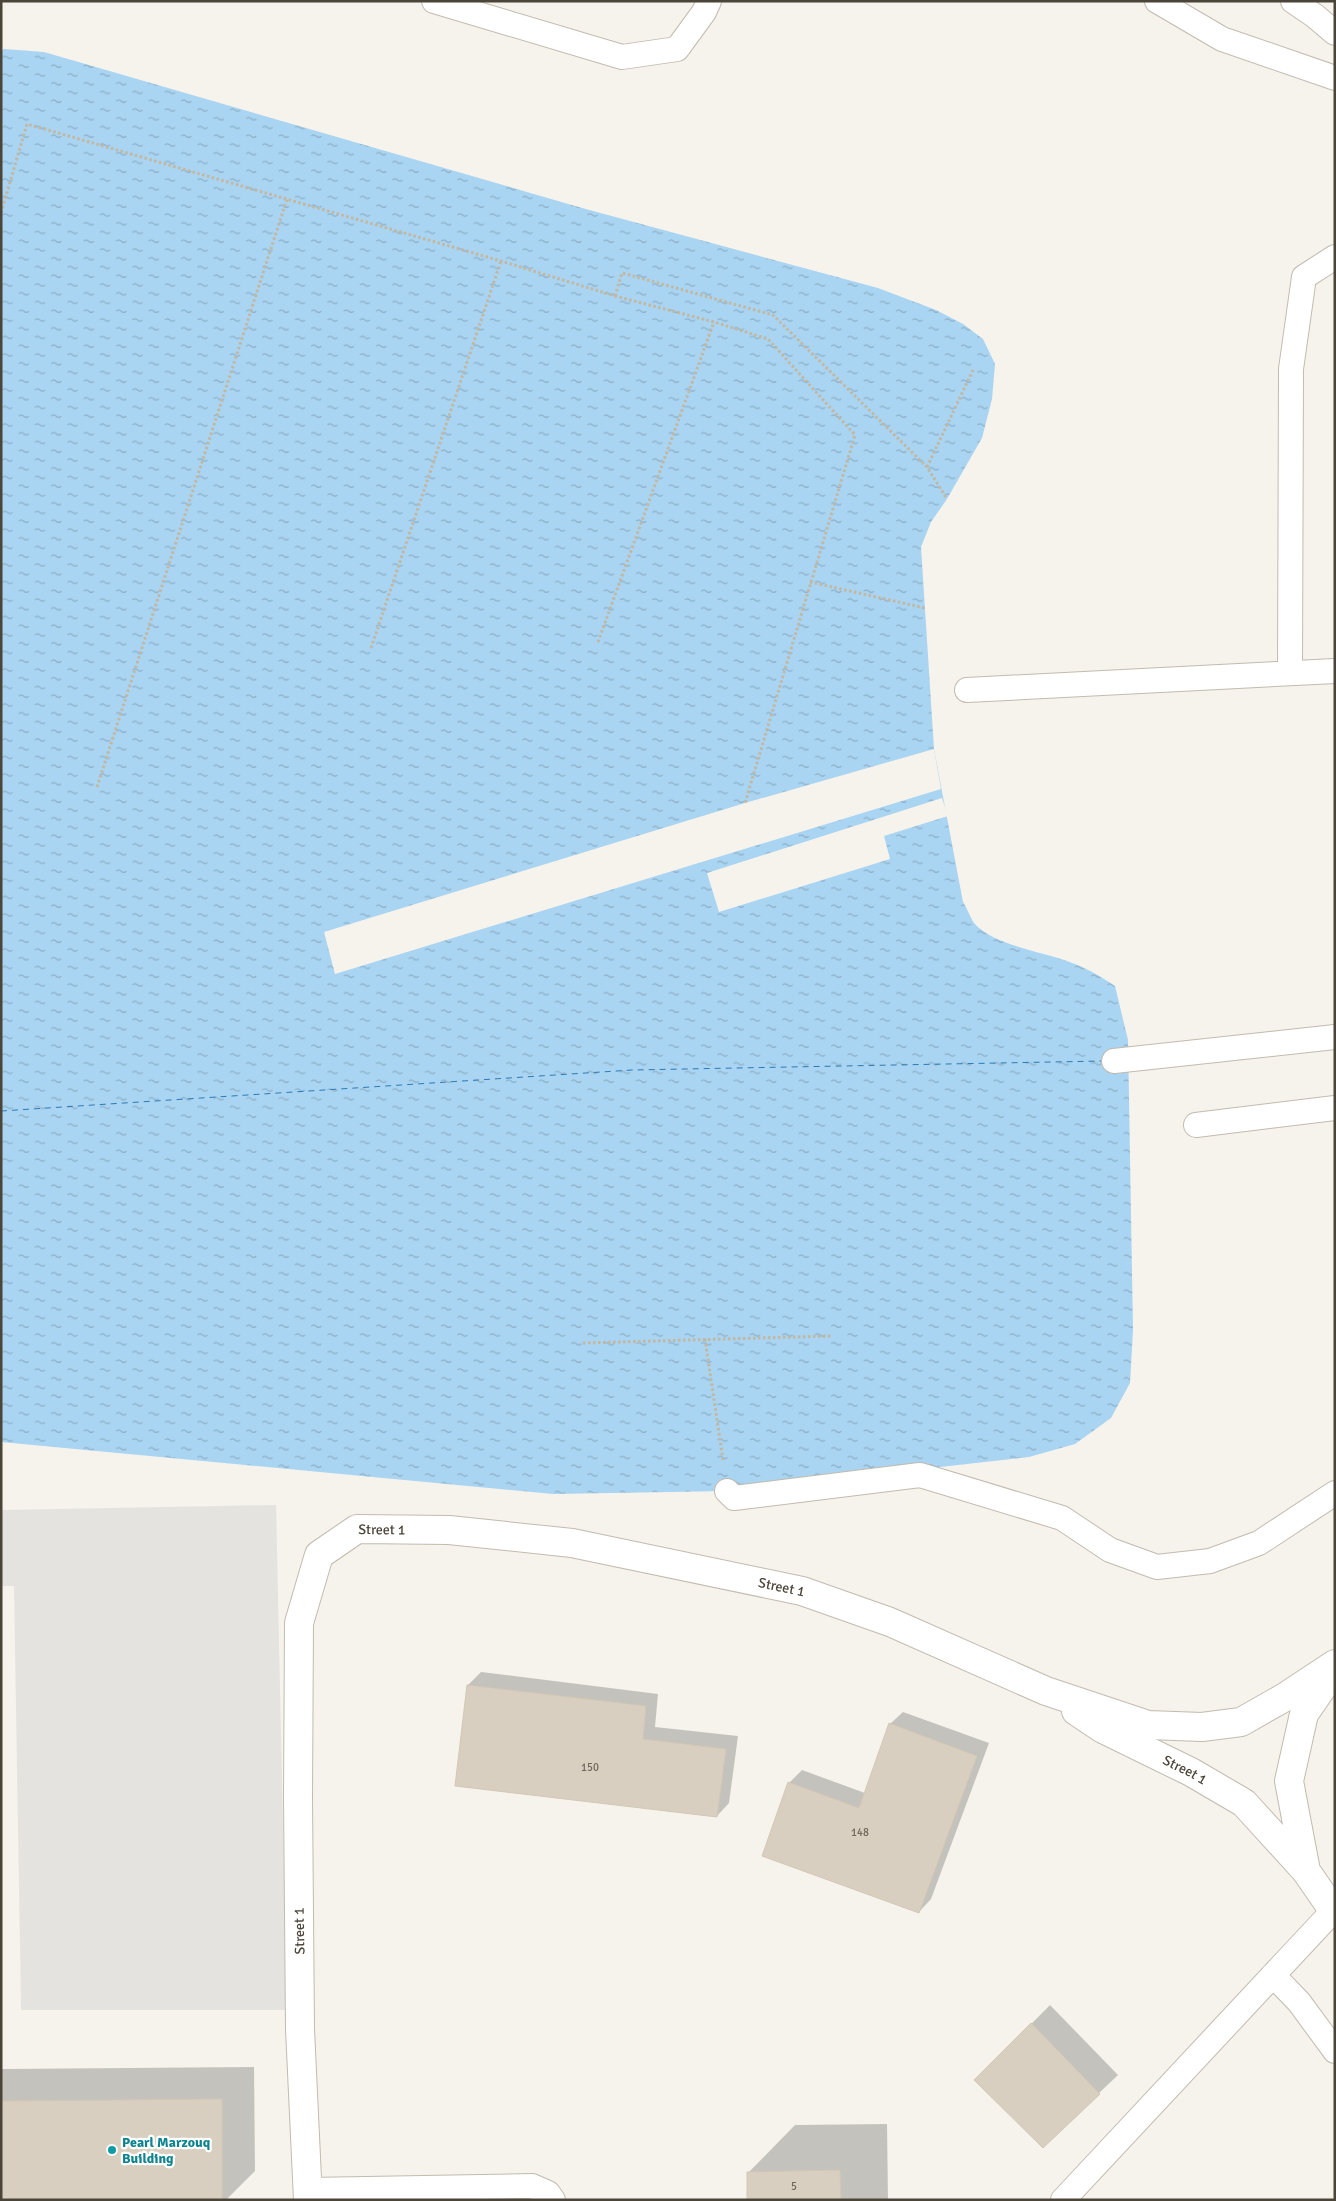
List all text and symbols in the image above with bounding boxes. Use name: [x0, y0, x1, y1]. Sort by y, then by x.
street label: Street 1: [358, 1521, 406, 1539]
street label: Street 1: [757, 1574, 806, 1600]
street label: Street 1: [1160, 1752, 1210, 1788]
house number: 150: [581, 1761, 599, 1774]
house number: 148: [851, 1826, 869, 1839]
street label: Street 1: [291, 1907, 308, 1955]
place label: Pearl Marzouq Building: [122, 2134, 211, 2167]
marker: Pearl Marzouq Building: [106, 2144, 118, 2156]
house number: 5: [791, 2180, 797, 2193]

